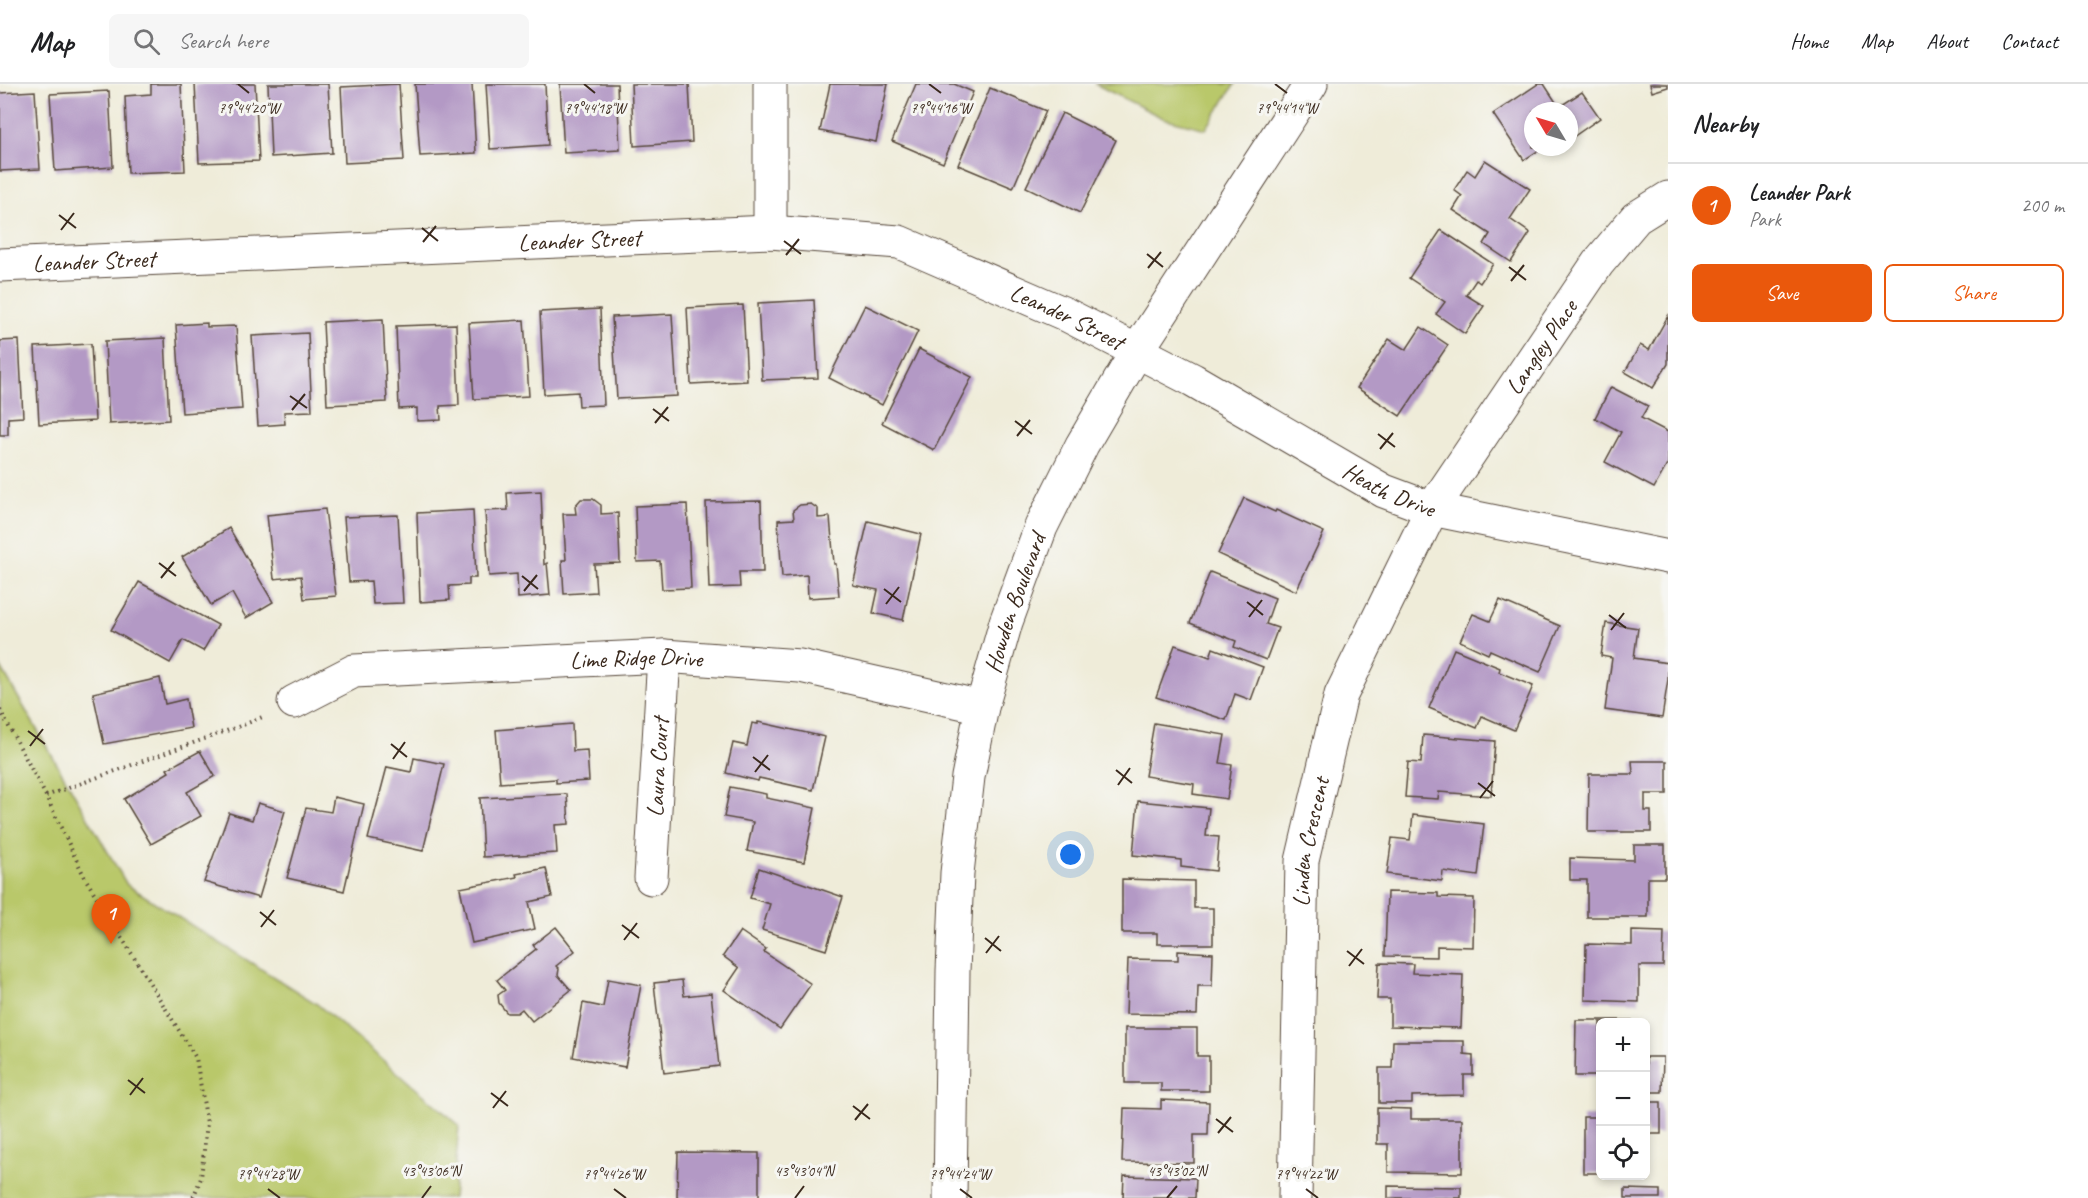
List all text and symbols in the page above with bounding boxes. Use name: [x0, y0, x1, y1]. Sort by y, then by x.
search box: [109, 14, 529, 68]
text: Map: [30, 24, 73, 59]
icon: search: [130, 25, 163, 58]
text: Search here: [178, 27, 268, 55]
text: Home: [1790, 28, 1828, 54]
text: Map: [1861, 28, 1893, 54]
text: About: [1926, 28, 1968, 54]
text: Contact: [2001, 28, 2058, 54]
text: 79°44'20"W: [219, 99, 283, 118]
text: 79°44'18"W: [565, 99, 629, 118]
text: 79°44'16"W: [911, 99, 975, 118]
text: 79°44'14"W: [1257, 99, 1321, 118]
north arrow: [1524, 102, 1578, 156]
text: Nearby: [1692, 107, 1757, 140]
text: Leander Park: [1749, 179, 1850, 207]
text: 1: [1707, 193, 1716, 218]
text: 200 m: [2021, 193, 2064, 218]
text: Park: [1749, 207, 1781, 232]
street label: Leander Street: [518, 222, 644, 258]
street label: Leander Street: [32, 243, 159, 279]
button: Save: [1692, 264, 1872, 322]
button: Share: [1884, 264, 2064, 322]
street label: Leander Street: [1006, 277, 1132, 358]
street label: Langley Place: [1499, 292, 1585, 400]
street label: Heath Drive: [1337, 455, 1441, 525]
street label: Howden Boulevard: [977, 526, 1054, 676]
street label: Lime Ridge Drive: [569, 641, 706, 676]
street label: Laura Court: [640, 714, 676, 818]
street label: Linden Crescent: [1286, 772, 1337, 907]
your location: [1056, 840, 1085, 869]
pin: 1: [92, 894, 130, 944]
map controls: [1596, 1018, 1650, 1180]
button: +: [1596, 1018, 1650, 1072]
button: −: [1596, 1072, 1650, 1126]
button: locate: [1596, 1126, 1650, 1180]
text: 43°43'06"N: [401, 1162, 464, 1181]
text: 43°43'04"N: [774, 1162, 837, 1181]
text: 43°43'02"N: [1147, 1162, 1210, 1181]
text: 79°44'28"W: [238, 1165, 302, 1184]
text: 79°44'26"W: [584, 1165, 648, 1184]
text: 79°44'24"W: [930, 1165, 994, 1184]
text: 79°44'22"W: [1276, 1165, 1340, 1184]

